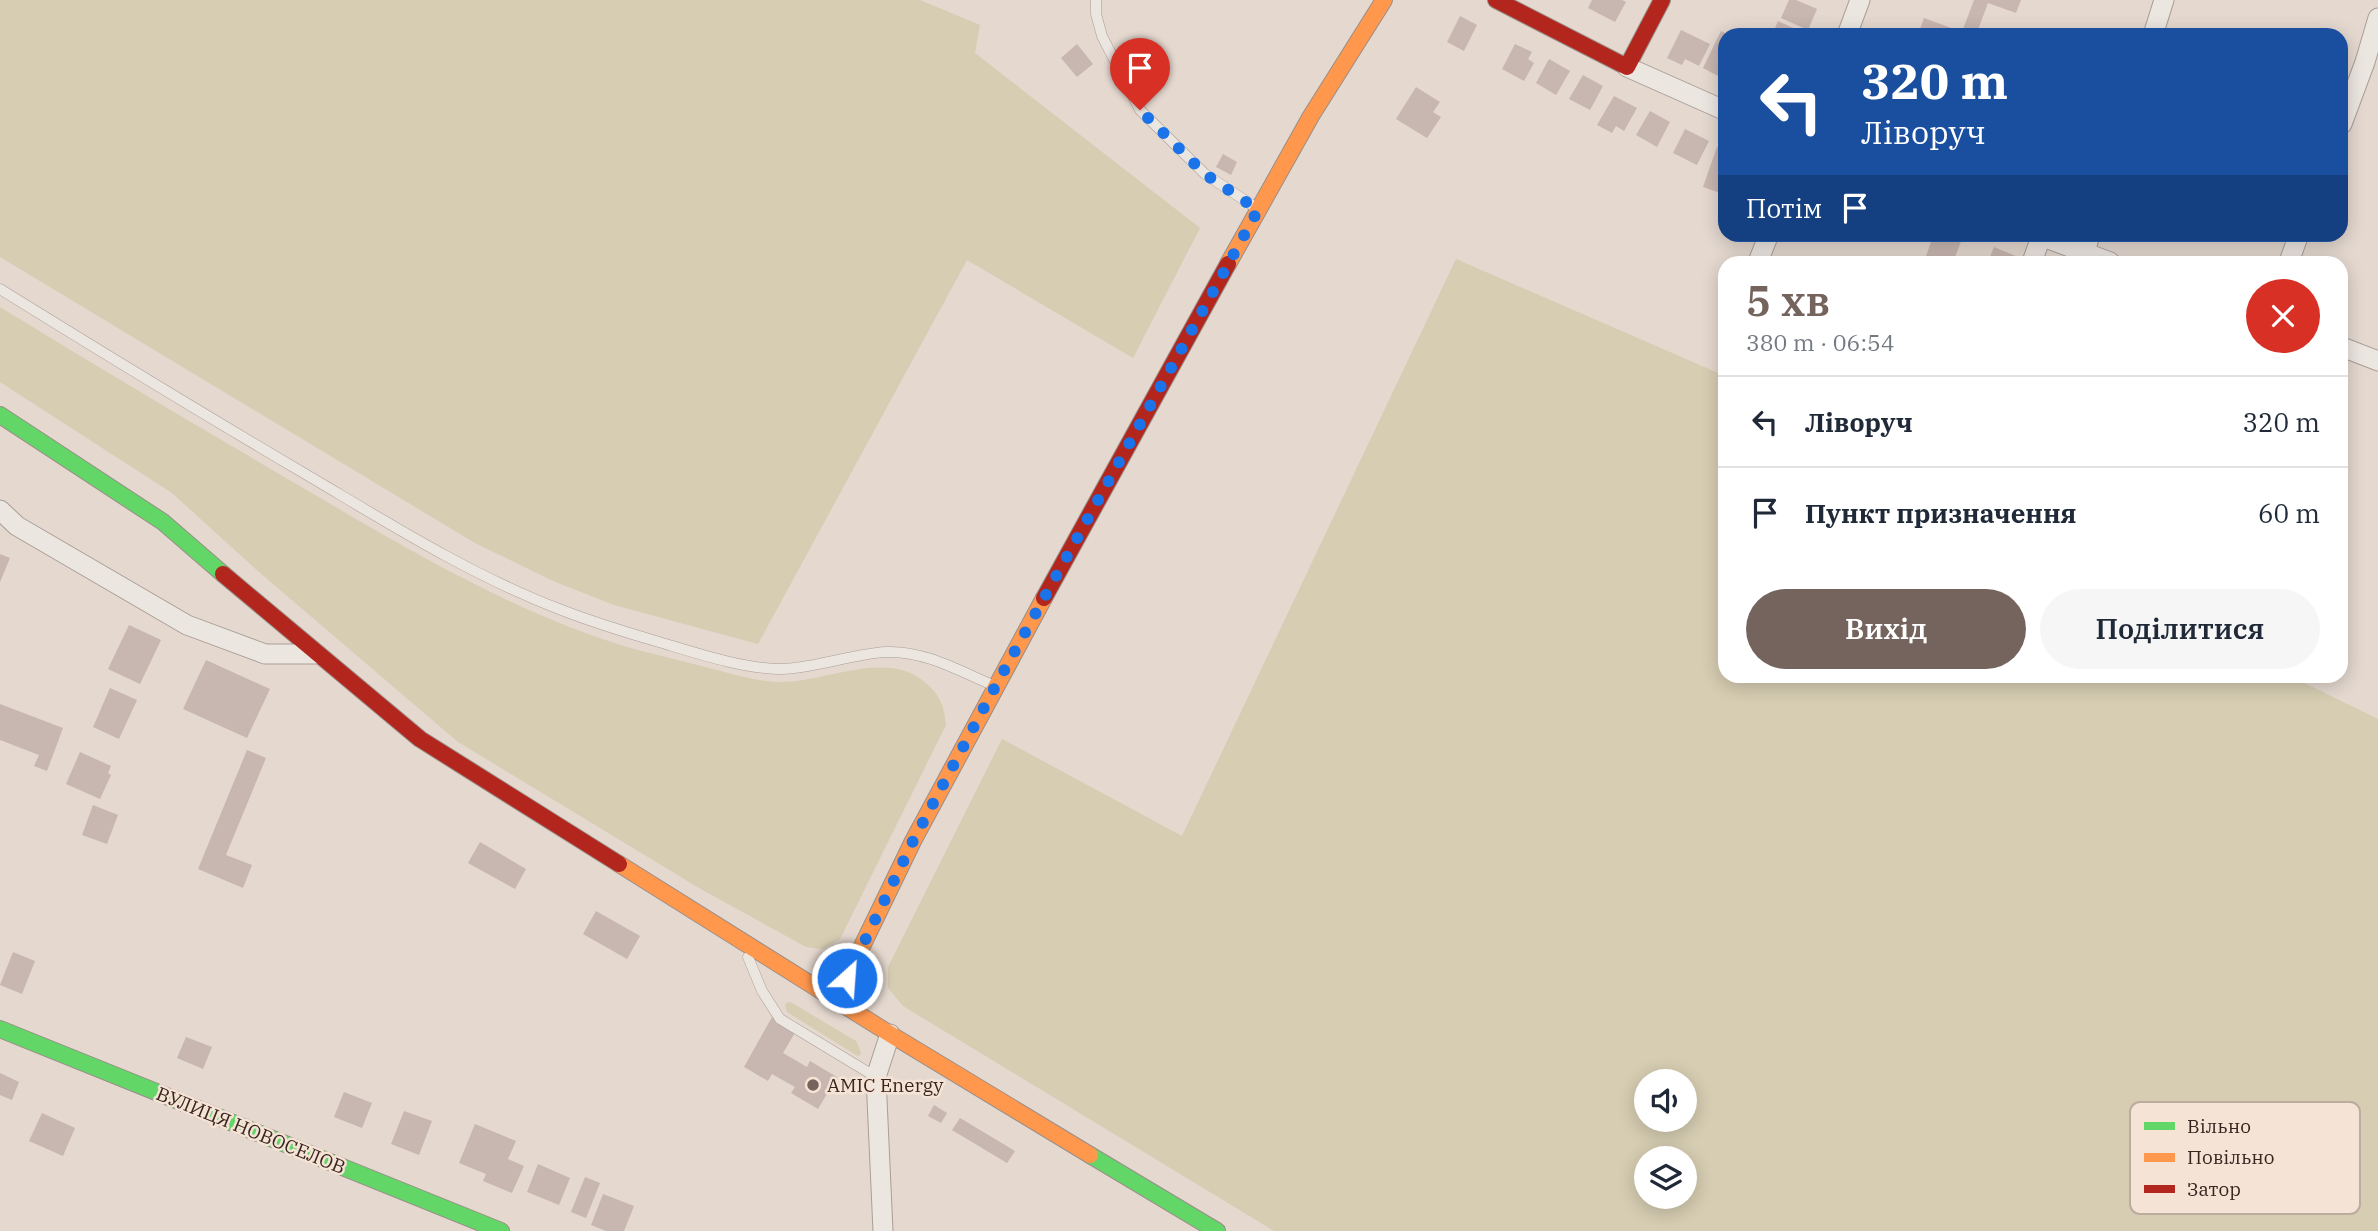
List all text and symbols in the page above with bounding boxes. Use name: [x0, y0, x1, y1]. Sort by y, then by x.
pin: [1110, 38, 1170, 110]
icon: arrive: [1121, 49, 1159, 87]
text: 320 m: [1861, 49, 2008, 112]
icon: left: [1746, 56, 1837, 147]
text: Ліворуч: [1861, 111, 1986, 153]
icon: arrive: [1836, 189, 1874, 227]
text: Потім: [1746, 191, 1822, 225]
text: 5 хв: [1746, 273, 1830, 328]
button: close: [2246, 279, 2320, 353]
text: 380 m · 06:54: [1746, 327, 1895, 357]
icon: left: [1746, 403, 1784, 441]
text: Ліворуч: [1805, 405, 1913, 439]
text: 320 m: [2242, 405, 2320, 439]
icon: arrive: [1746, 494, 1784, 532]
text: Пункт призначення: [1805, 496, 2077, 530]
text: 60 m: [2258, 496, 2320, 530]
button: Вихід: [1746, 589, 2026, 669]
button: Поділитися: [2040, 589, 2320, 669]
position arrow: [810, 941, 884, 1015]
map controls: [1634, 1069, 1697, 1209]
button: sound: [1634, 1069, 1697, 1132]
place label: AMIC Energy: [827, 1073, 944, 1097]
marker: AMIC Energy: [805, 1077, 821, 1093]
street label: ВУЛИЦЯ НОВОСЕЛОВ: [153, 1081, 349, 1179]
legend: [2130, 1102, 2360, 1214]
text: Вільно: [2187, 1114, 2251, 1138]
text: Повільно: [2187, 1145, 2274, 1169]
button: layers: [1634, 1146, 1697, 1209]
text: Затор: [2187, 1177, 2241, 1201]

